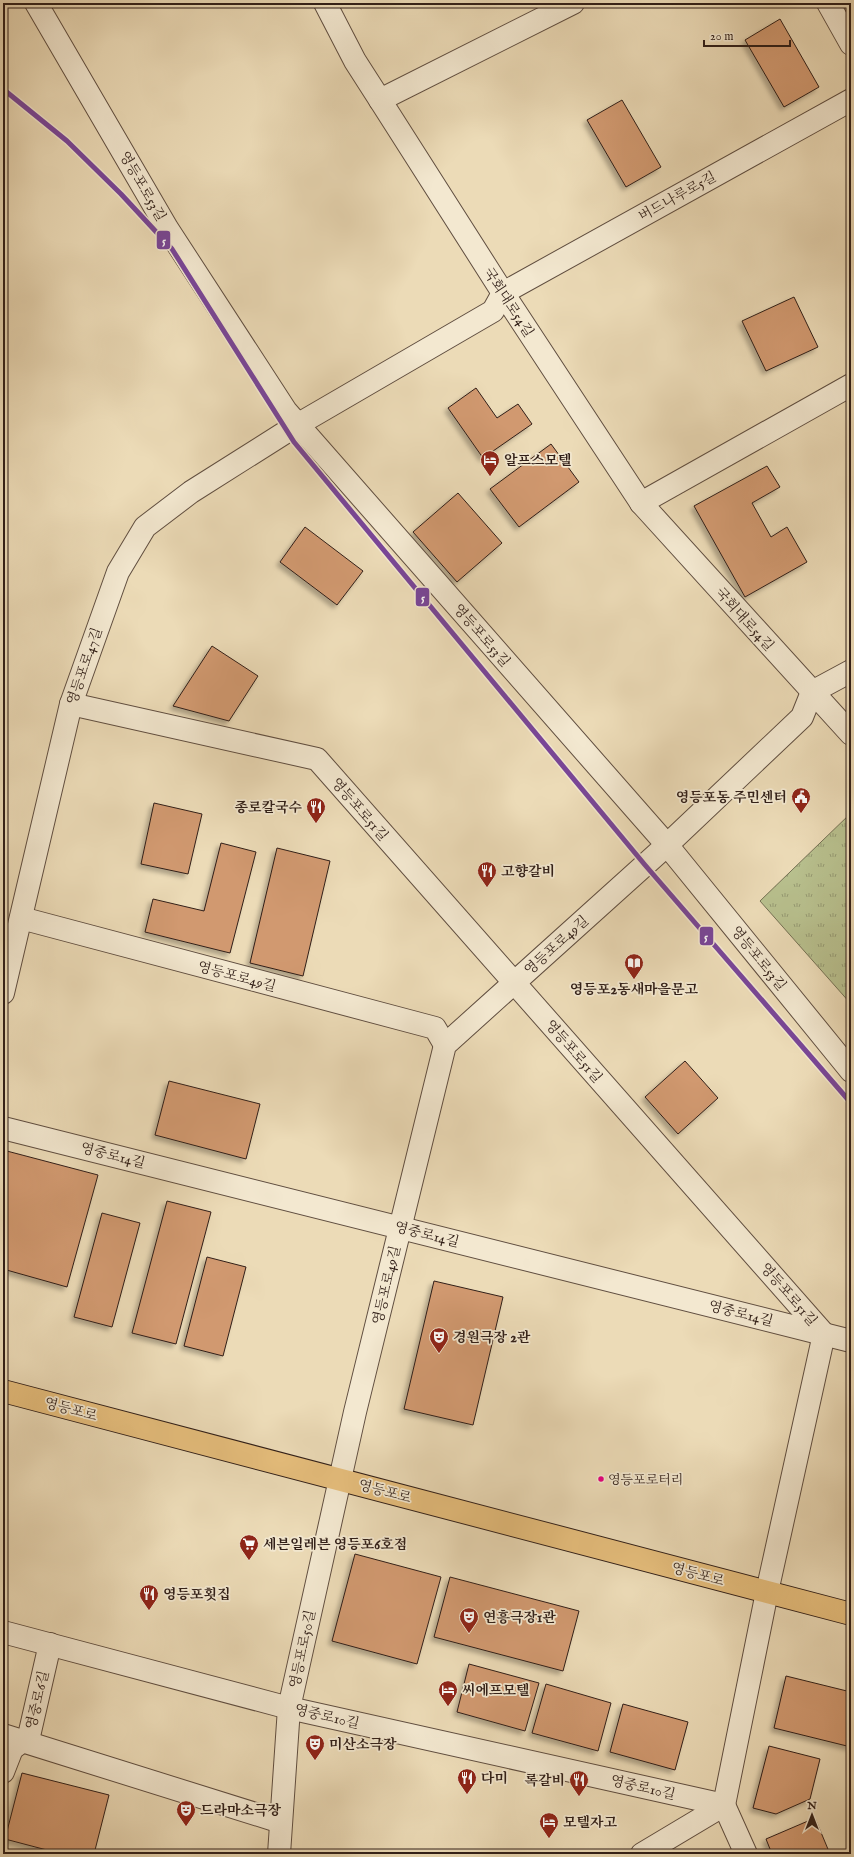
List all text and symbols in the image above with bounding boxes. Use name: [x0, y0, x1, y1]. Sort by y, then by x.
scale bar: [704, 22, 790, 48]
text: 20 m: [710, 29, 733, 44]
street label: 영등포로53길: [115, 148, 169, 225]
street label: 버드나루로5길: [635, 168, 720, 226]
line badge: 5: [156, 230, 171, 250]
text: 5: [162, 234, 166, 248]
street label: 국회대로54길: [479, 264, 537, 341]
hotel icon: 알프스모텔: [479, 449, 501, 477]
place label: 알프스모텔: [504, 452, 572, 470]
street label: 국회대로54길: [711, 584, 778, 655]
line badge: 5: [415, 587, 430, 607]
text: 5: [421, 591, 425, 605]
street label: 영등포로53길: [449, 600, 514, 671]
street label: 영등포로47길: [63, 625, 107, 707]
street label: 영등포로51길: [327, 774, 392, 845]
public building icon: 영등포동 주민센터: [790, 786, 812, 814]
place label: 영등포동 주민센터: [676, 789, 787, 807]
restaurant icon: 종로칼국수: [305, 796, 327, 824]
place label: 종로칼국수: [234, 799, 302, 817]
restaurant icon: 고향갈비: [476, 860, 498, 888]
place label: 고향갈비: [501, 863, 555, 881]
street label: 영등포로49길: [521, 912, 593, 979]
street label: 영등포로53길: [727, 923, 790, 995]
line badge: 5: [699, 926, 714, 946]
text: 5: [704, 930, 708, 944]
library icon: 영등포2동새마을문고: [623, 952, 645, 980]
street label: 영등포로49길: [195, 958, 278, 996]
place label: 영등포2동새마을문고: [570, 981, 699, 999]
street label: 영등포로51길: [541, 1016, 606, 1087]
street label: 영중로14길: [78, 1139, 147, 1173]
street label: 영중로14길: [392, 1218, 461, 1252]
street label: 영등포로49길: [369, 1244, 405, 1327]
street label: 영등포로51길: [756, 1259, 821, 1330]
street label: 영중로14길: [706, 1297, 775, 1331]
theatre icon: 경원극장 2관: [428, 1326, 450, 1354]
place label: 경원극장 2관: [453, 1329, 531, 1347]
street label: 영등포로: [42, 1394, 100, 1426]
place label: 영등포로터리: [608, 1472, 683, 1489]
marker: 영등포로터리: [596, 1474, 606, 1484]
street label: 영등포로: [356, 1476, 414, 1508]
supermarket icon: 세븐일레븐 영등포6호점: [238, 1533, 260, 1561]
place label: 세븐일레븐 영등포6호점: [263, 1536, 407, 1554]
street label: 영등포로: [669, 1559, 727, 1591]
restaurant icon: 영등포횟집: [138, 1583, 160, 1611]
place label: 영등포횟집: [163, 1586, 231, 1604]
theatre icon: 연흥극장1관: [458, 1606, 480, 1634]
street label: 영등포로50길: [286, 1608, 320, 1690]
place label: 연흥극장1관: [483, 1609, 556, 1627]
street label: 영중로6길: [22, 1669, 53, 1731]
hotel icon: 씨에프모텔: [437, 1679, 459, 1707]
place label: 씨에프모텔: [462, 1682, 530, 1700]
street label: 영중로10길: [293, 1701, 361, 1733]
theatre icon: 미산소극장: [304, 1733, 326, 1761]
place label: 미산소극장: [329, 1736, 397, 1754]
restaurant icon: 다미: [456, 1767, 478, 1795]
restaurant icon: 록갈비: [568, 1769, 590, 1797]
place label: 다미: [481, 1770, 508, 1788]
place label: 록갈비: [524, 1772, 565, 1790]
street label: 영중로10길: [609, 1772, 677, 1804]
north arrow: [792, 1795, 832, 1835]
theatre icon: 드라마소극장: [175, 1799, 197, 1827]
text: N: [806, 1799, 817, 1813]
place label: 드라마소극장: [200, 1802, 282, 1820]
hotel icon: 모텔자고: [538, 1811, 560, 1839]
place label: 모텔자고: [563, 1814, 618, 1832]

